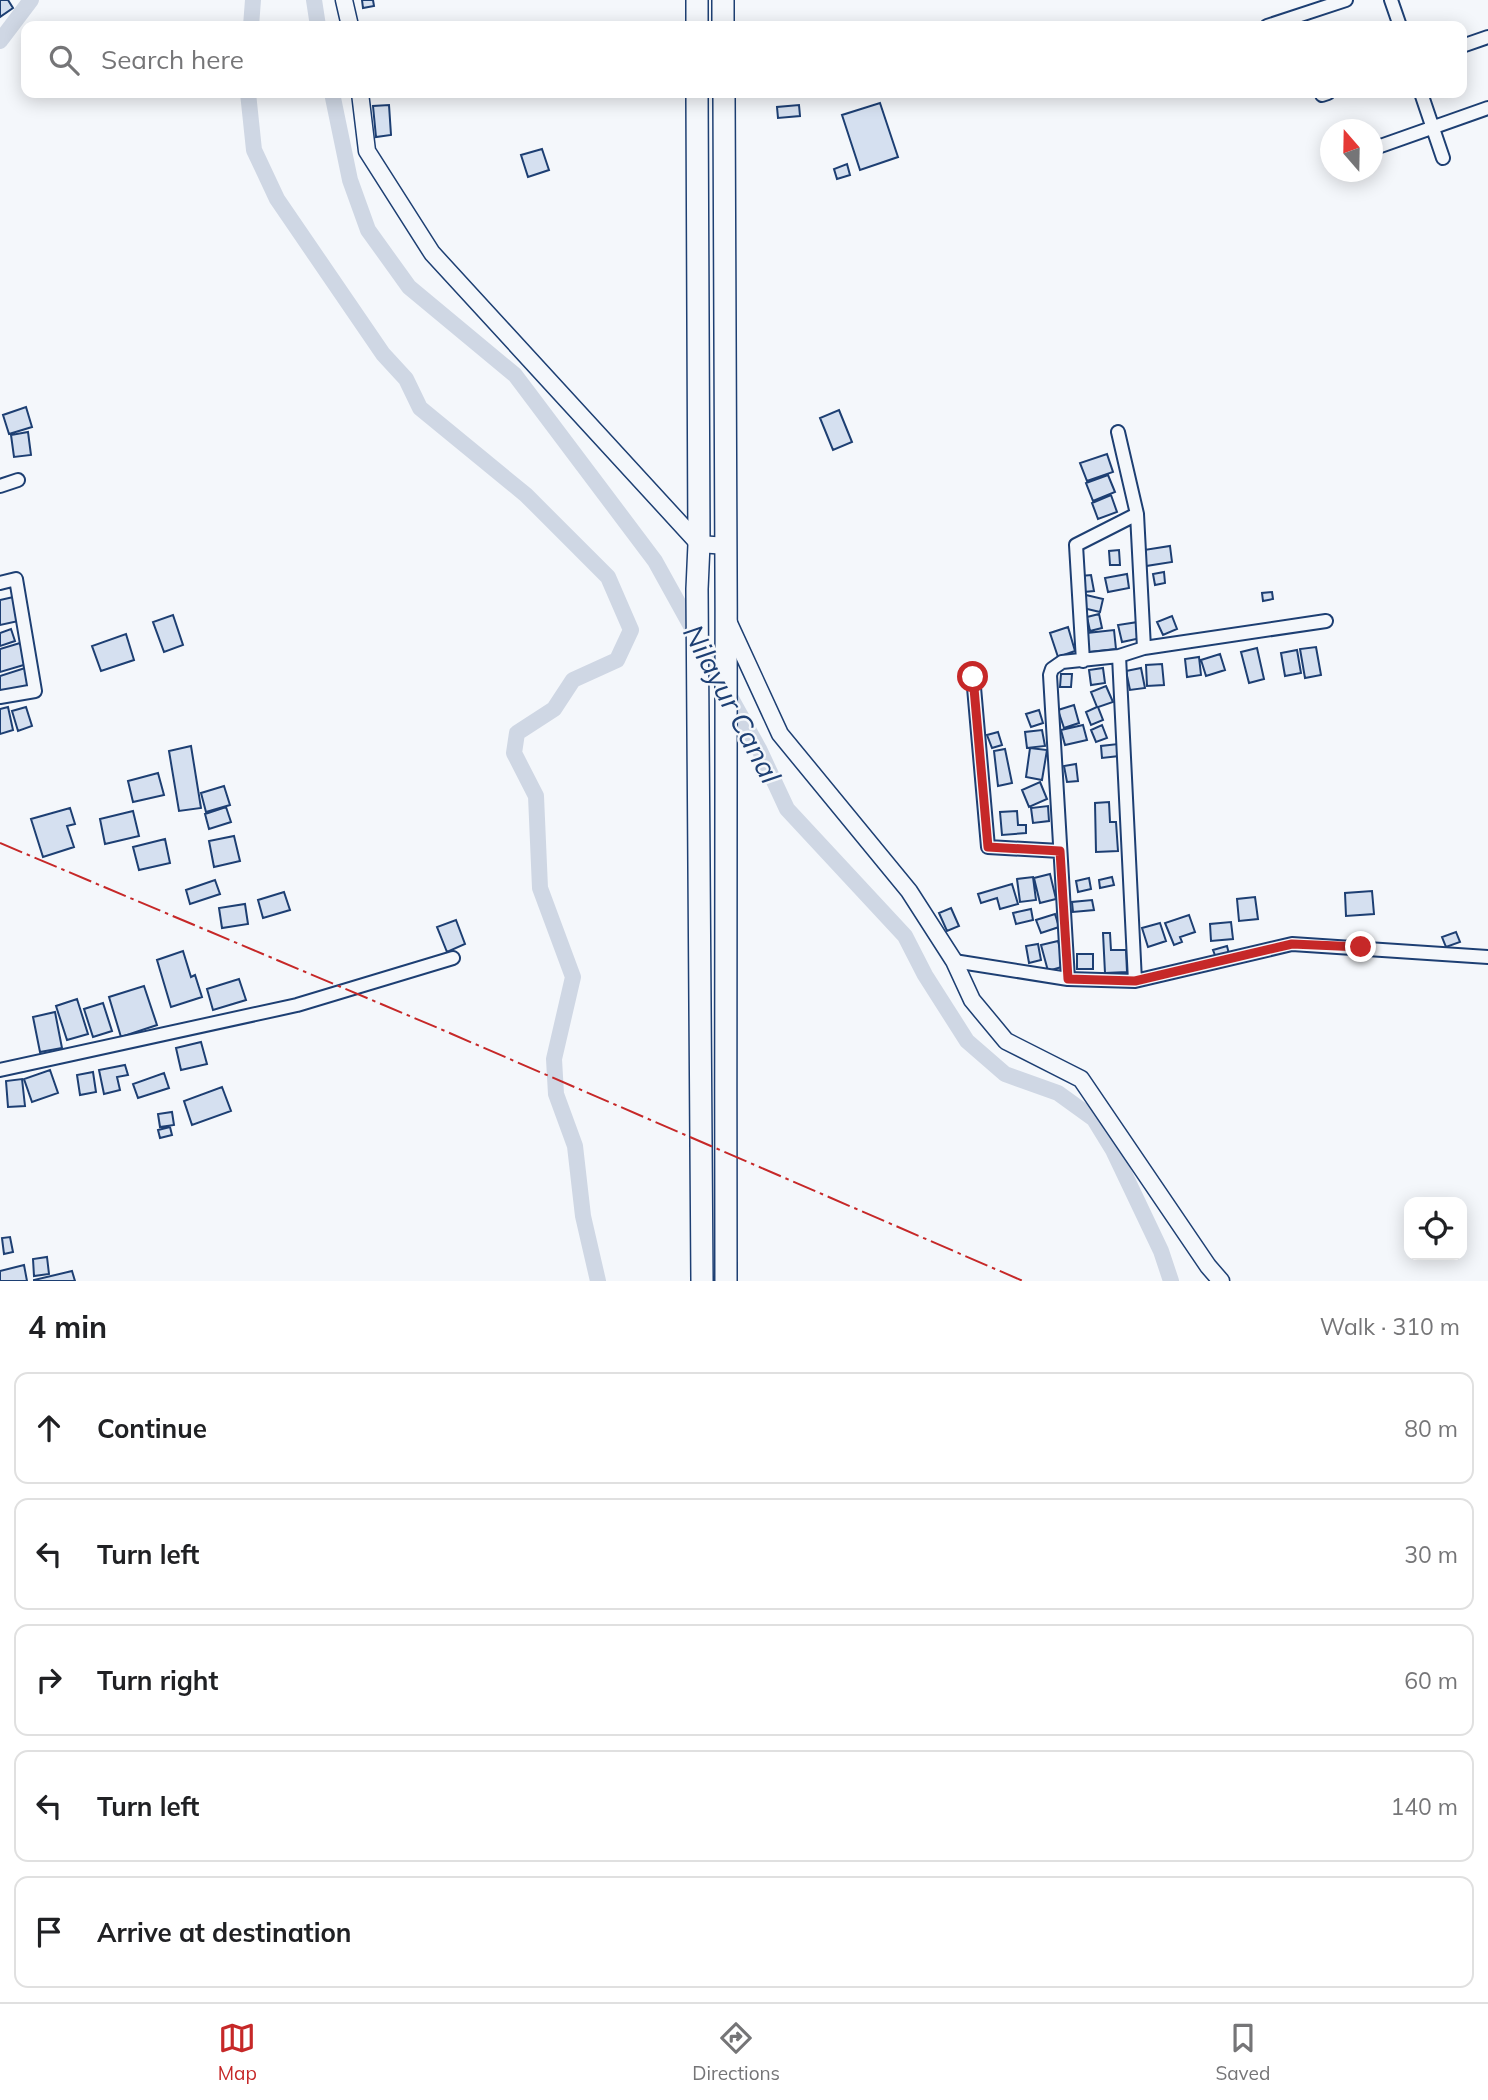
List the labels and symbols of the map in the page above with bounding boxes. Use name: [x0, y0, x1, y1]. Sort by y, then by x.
north arrow: [1320, 119, 1383, 182]
water label: Nilayur Canal: [676, 618, 789, 789]
route start: [957, 661, 988, 692]
route end: [1345, 931, 1376, 962]

